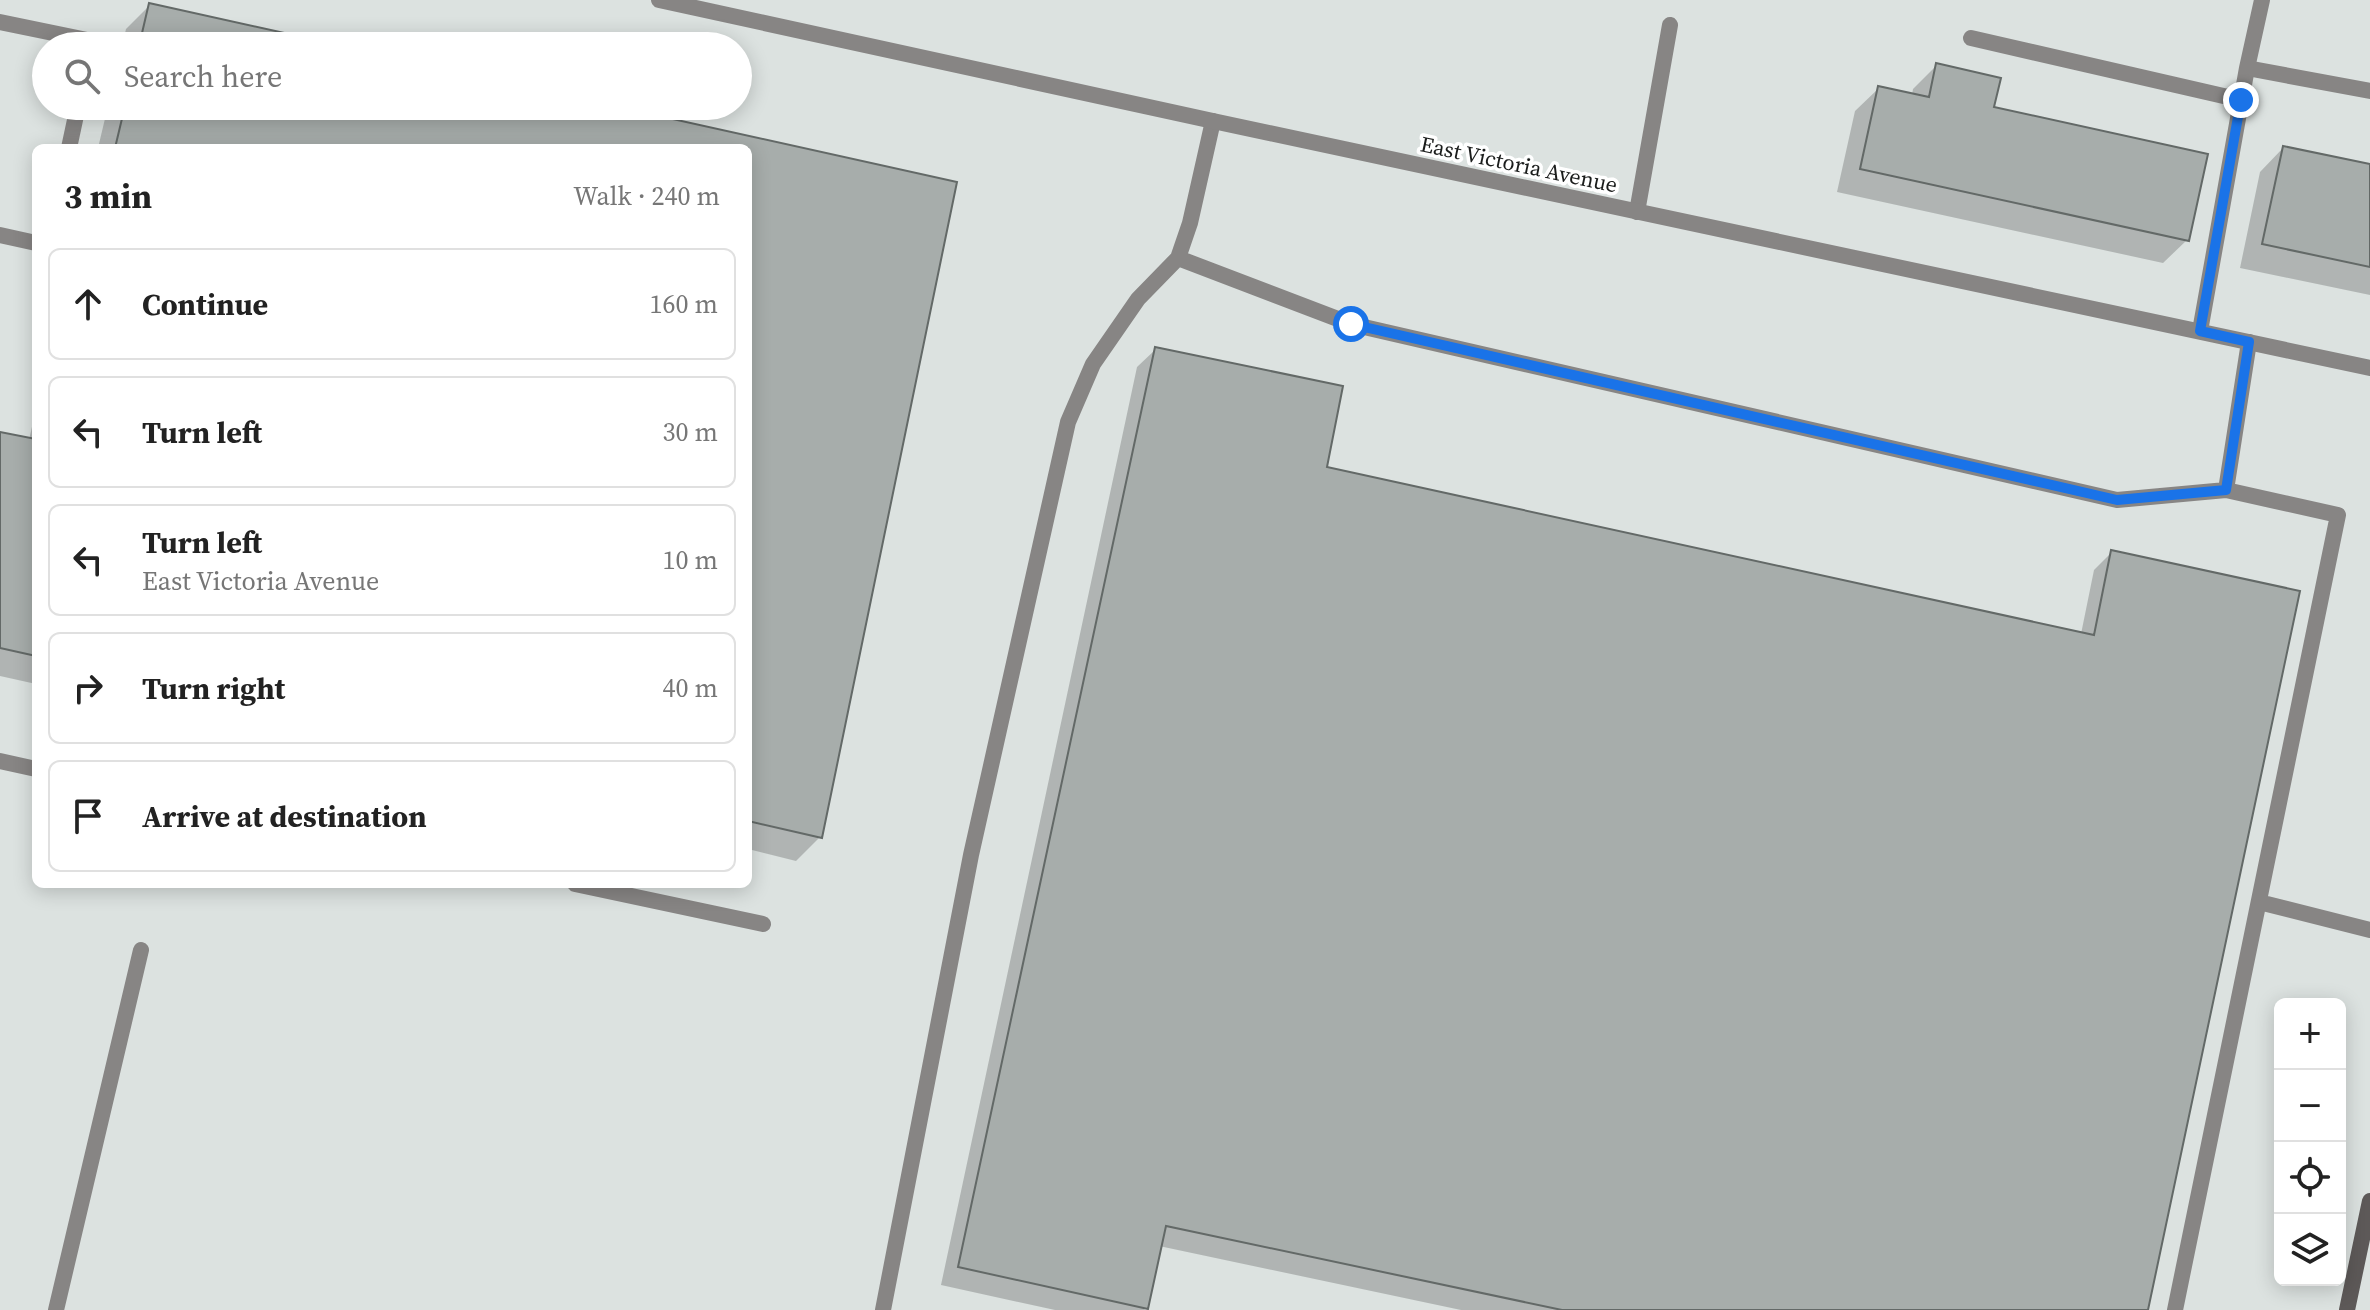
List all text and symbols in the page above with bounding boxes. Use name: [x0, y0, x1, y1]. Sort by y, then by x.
search box: [32, 32, 752, 120]
icon: search: [60, 54, 104, 98]
text: Search here: [124, 56, 282, 97]
route end: [2223, 82, 2259, 118]
street label: East Victoria Avenue: [1418, 128, 1620, 200]
text: 3 min: [64, 173, 152, 219]
text: Walk · 240 m: [573, 178, 720, 214]
icon: ahead: [66, 282, 110, 326]
text: Continue: [142, 284, 268, 325]
text: 160 m: [650, 286, 718, 322]
route start: [1333, 306, 1369, 342]
icon: left: [66, 410, 110, 454]
text: Turn left: [142, 412, 262, 453]
text: 30 m: [663, 414, 718, 450]
text: Turn left: [142, 522, 262, 563]
icon: left: [66, 538, 110, 582]
text: 10 m: [663, 542, 718, 578]
text: East Victoria Avenue: [142, 563, 379, 599]
icon: right: [66, 666, 110, 710]
text: Turn right: [142, 668, 285, 709]
text: 40 m: [663, 670, 718, 706]
icon: arrive: [66, 794, 110, 838]
text: Arrive at destination: [142, 796, 427, 837]
map controls: [2274, 998, 2346, 1286]
button: +: [2274, 998, 2346, 1070]
button: −: [2274, 1070, 2346, 1142]
button: locate: [2274, 1142, 2346, 1214]
button: layers: [2274, 1214, 2346, 1286]

